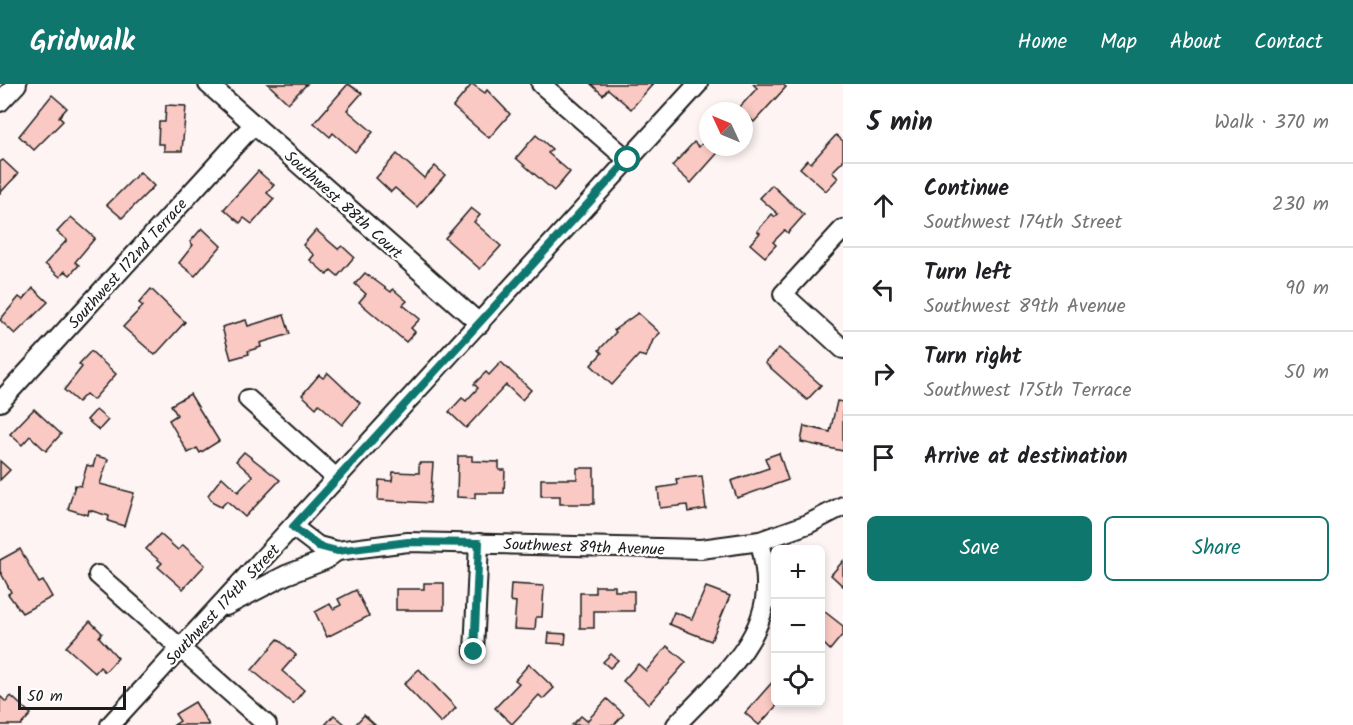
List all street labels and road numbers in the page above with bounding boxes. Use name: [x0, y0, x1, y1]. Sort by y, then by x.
street label: Southwest 88th Court: [278, 145, 408, 266]
street label: Southwest 172nd Terrace: [62, 193, 194, 335]
street label: Southwest 89th Avenue: [503, 532, 665, 563]
street label: Southwest 174th Street: [160, 538, 287, 672]

